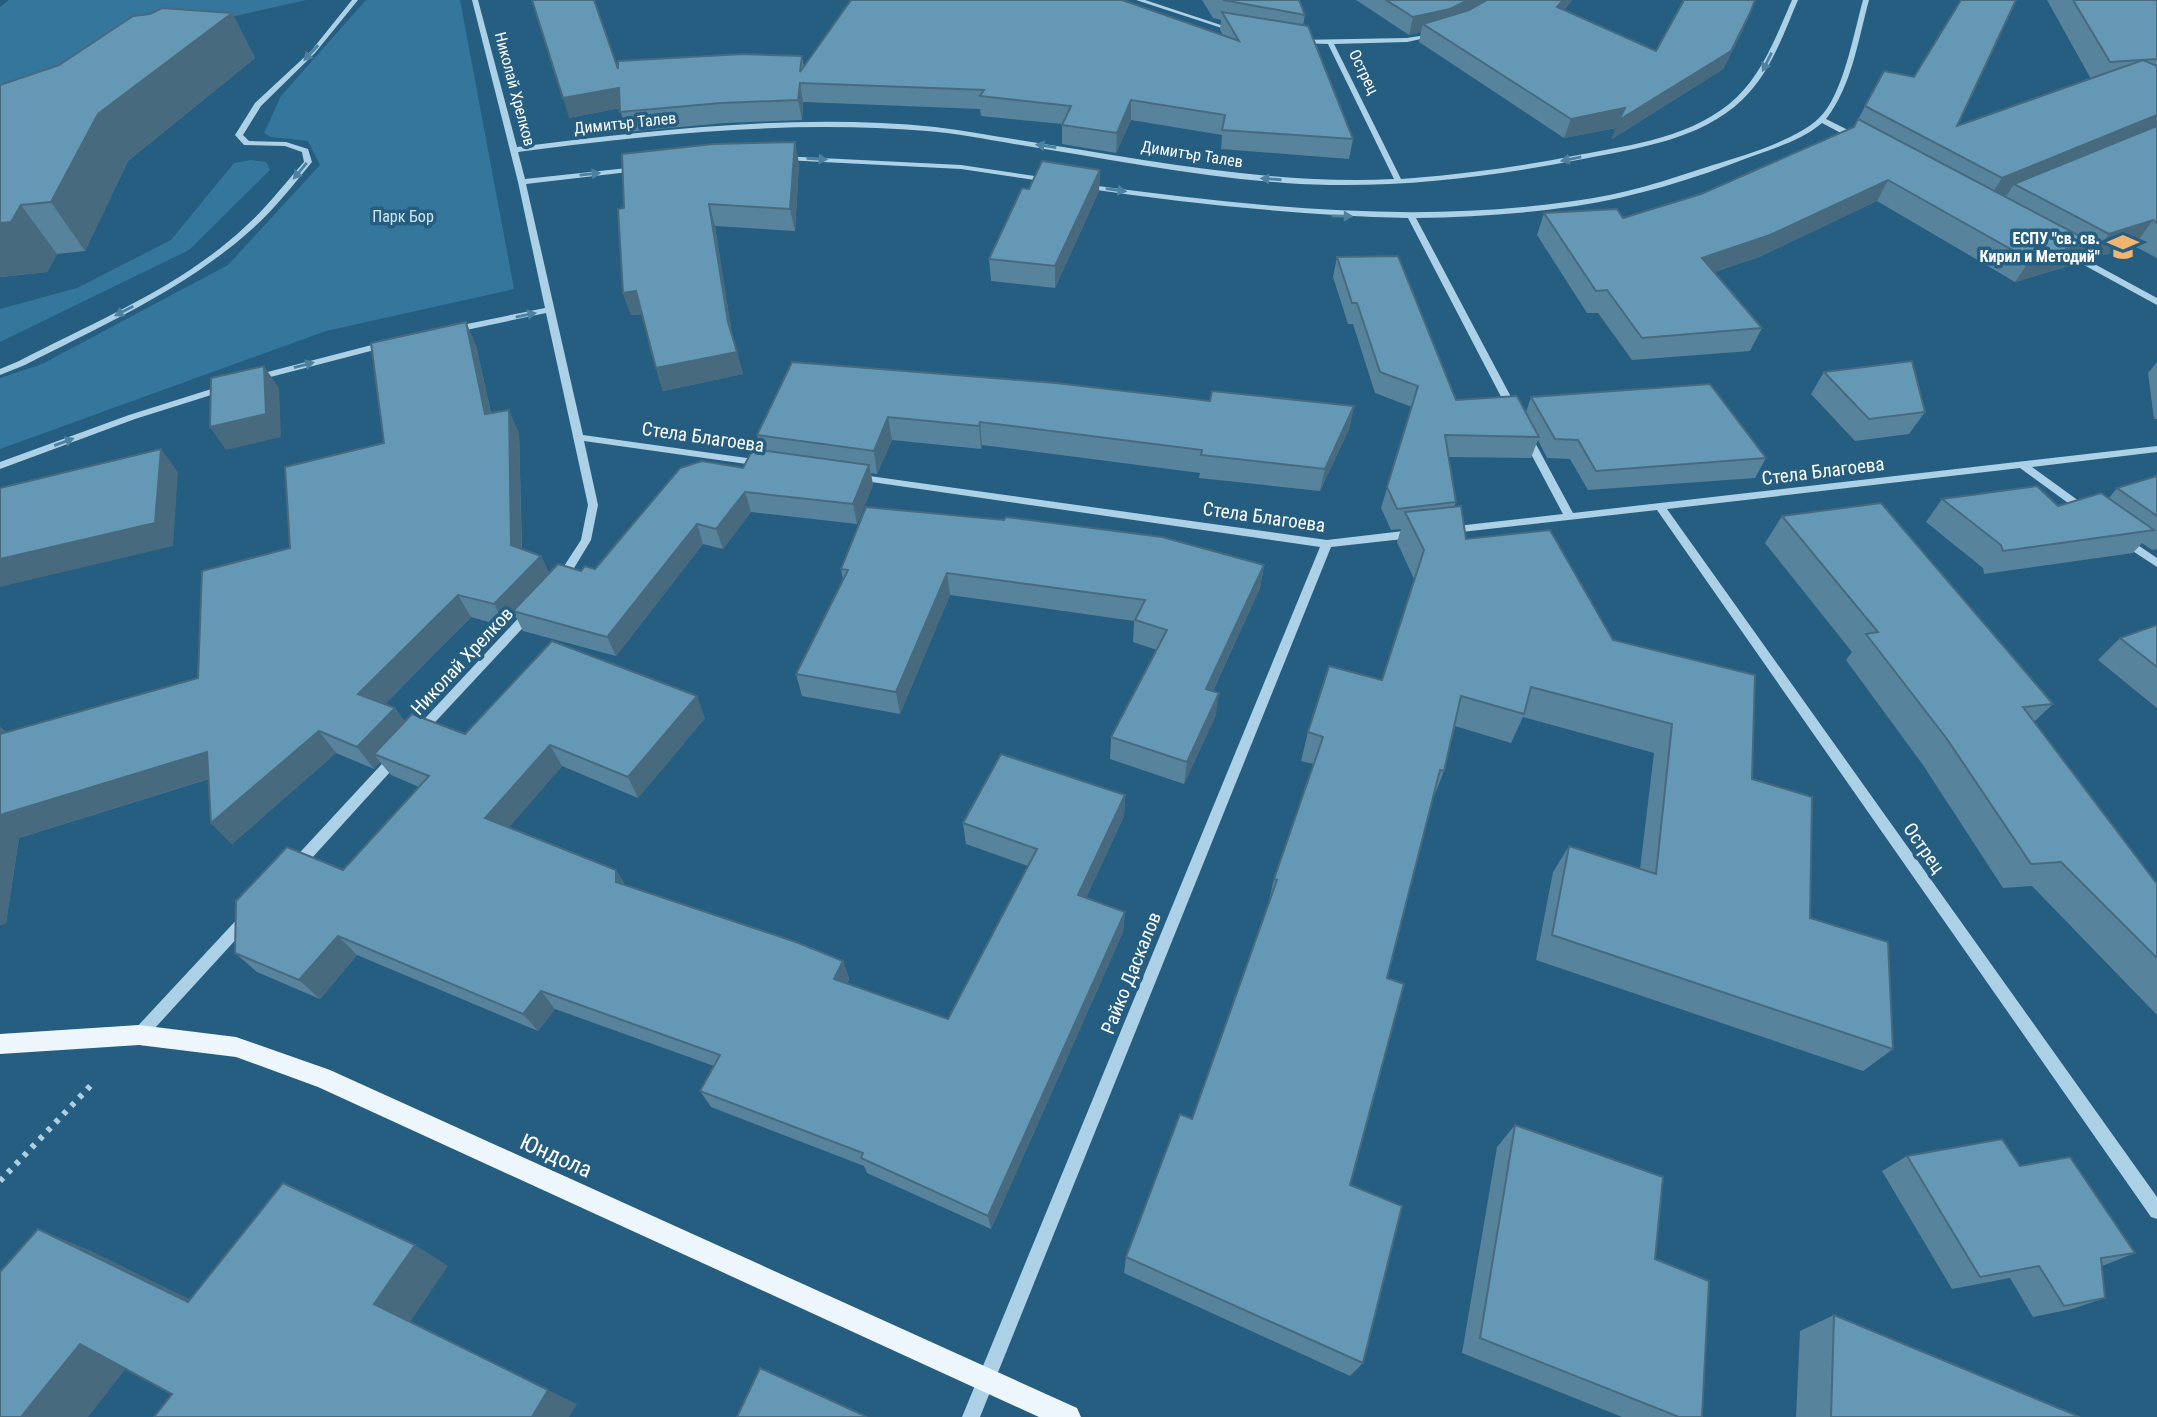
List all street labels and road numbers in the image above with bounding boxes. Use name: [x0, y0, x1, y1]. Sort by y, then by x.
street label: Николай Хрелков: [491, 30, 539, 148]
street label: Острец: [1345, 46, 1383, 98]
street label: Димитър Талев: [573, 108, 677, 138]
street label: Димитър Талев: [1140, 137, 1244, 171]
street label: Стела Благоева: [640, 417, 766, 457]
street label: Стела Благоева: [1760, 452, 1886, 490]
street label: Стела Благоева: [1201, 497, 1327, 537]
street label: Николай Хрелков: [406, 602, 518, 720]
street label: Острец: [1898, 818, 1950, 878]
street label: Райко Даскалов: [1096, 909, 1166, 1037]
street label: Юндола: [516, 1128, 596, 1184]

